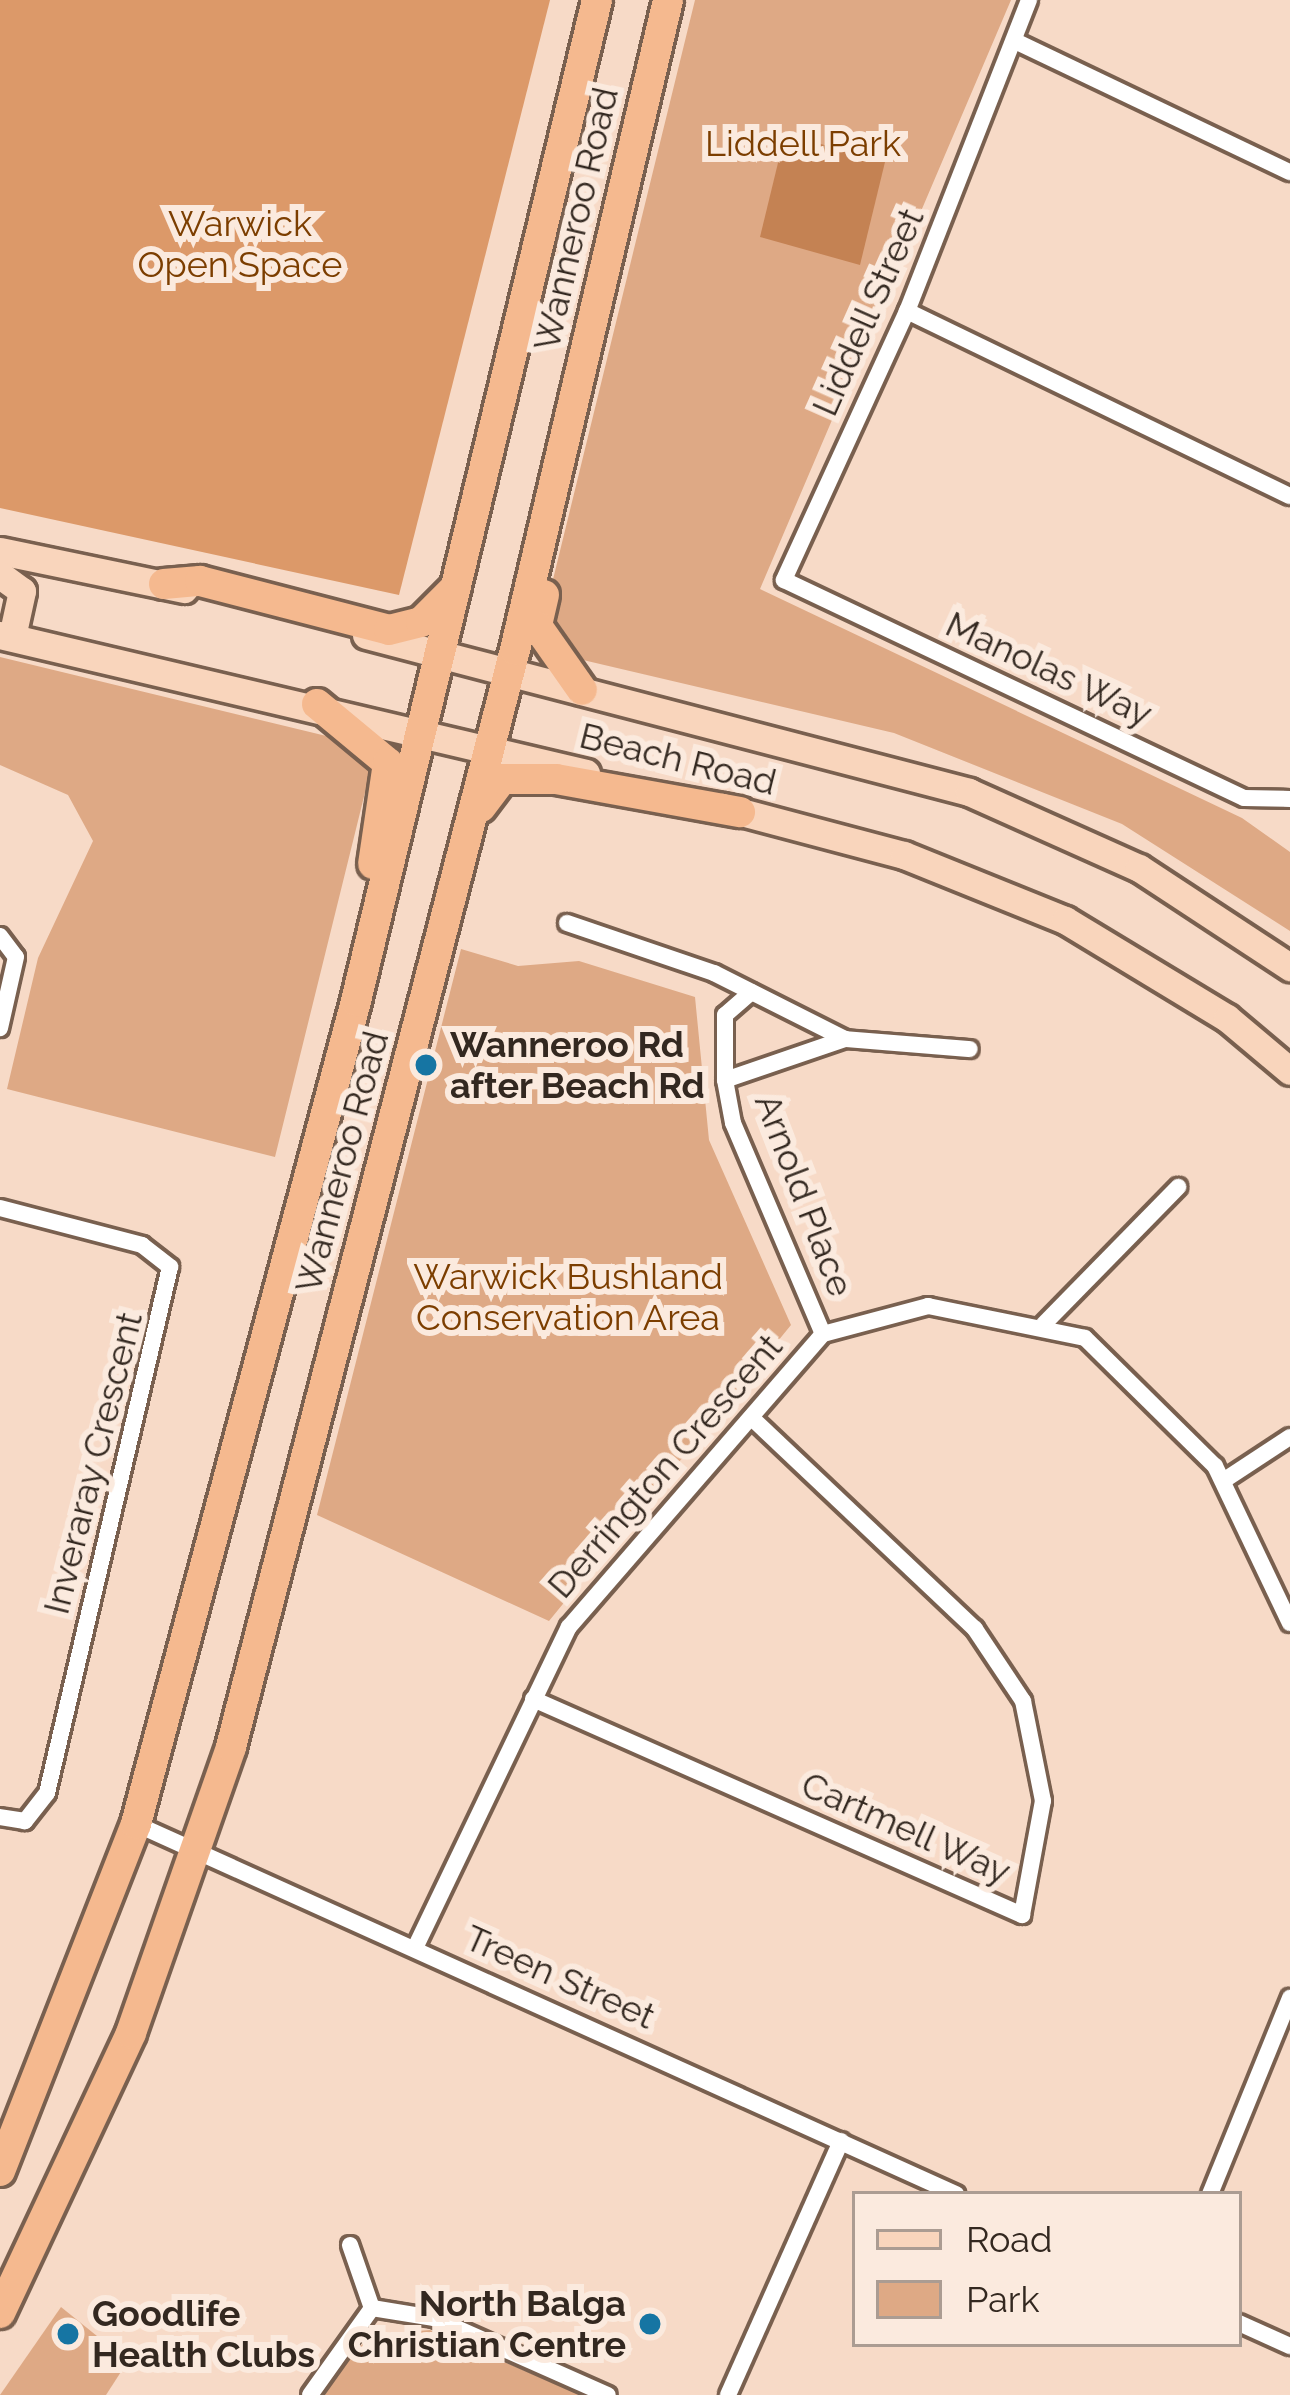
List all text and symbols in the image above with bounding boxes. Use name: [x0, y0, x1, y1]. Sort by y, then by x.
street label: Wanneroo Road: [525, 83, 627, 355]
park label: Liddell Park: [704, 122, 902, 166]
park label: Warwick Open Space: [138, 201, 342, 286]
street label: Liddell Street: [803, 201, 933, 423]
street label: Manolas Way: [938, 602, 1160, 736]
street label: Beach Road: [575, 714, 781, 804]
place label: Wanneroo Rd after Beach Rd: [450, 1022, 706, 1107]
street label: Wanneroo Road: [286, 1027, 398, 1297]
marker: Wanneroo Rd after Beach Rd: [413, 1052, 439, 1078]
street label: Arnold Place: [746, 1088, 862, 1302]
park label: Warwick Bushland Conservation Area: [413, 1254, 723, 1339]
street label: Inveraray Crescent: [34, 1307, 152, 1619]
street label: Derrington Crescent: [539, 1325, 791, 1607]
street label: Cartmell Way: [794, 1762, 1018, 1894]
street label: Treen Street: [458, 1916, 662, 2038]
legend: [852, 2191, 1242, 2347]
text: Road: [966, 2218, 1052, 2260]
text: Park: [966, 2278, 1040, 2320]
place label: North Balga Christian Centre: [348, 2281, 626, 2366]
place label: Goodlife Health Clubs: [92, 2291, 315, 2376]
marker: North Balga Christian Centre: [637, 2311, 663, 2337]
marker: Goodlife Health Clubs: [55, 2321, 81, 2347]

